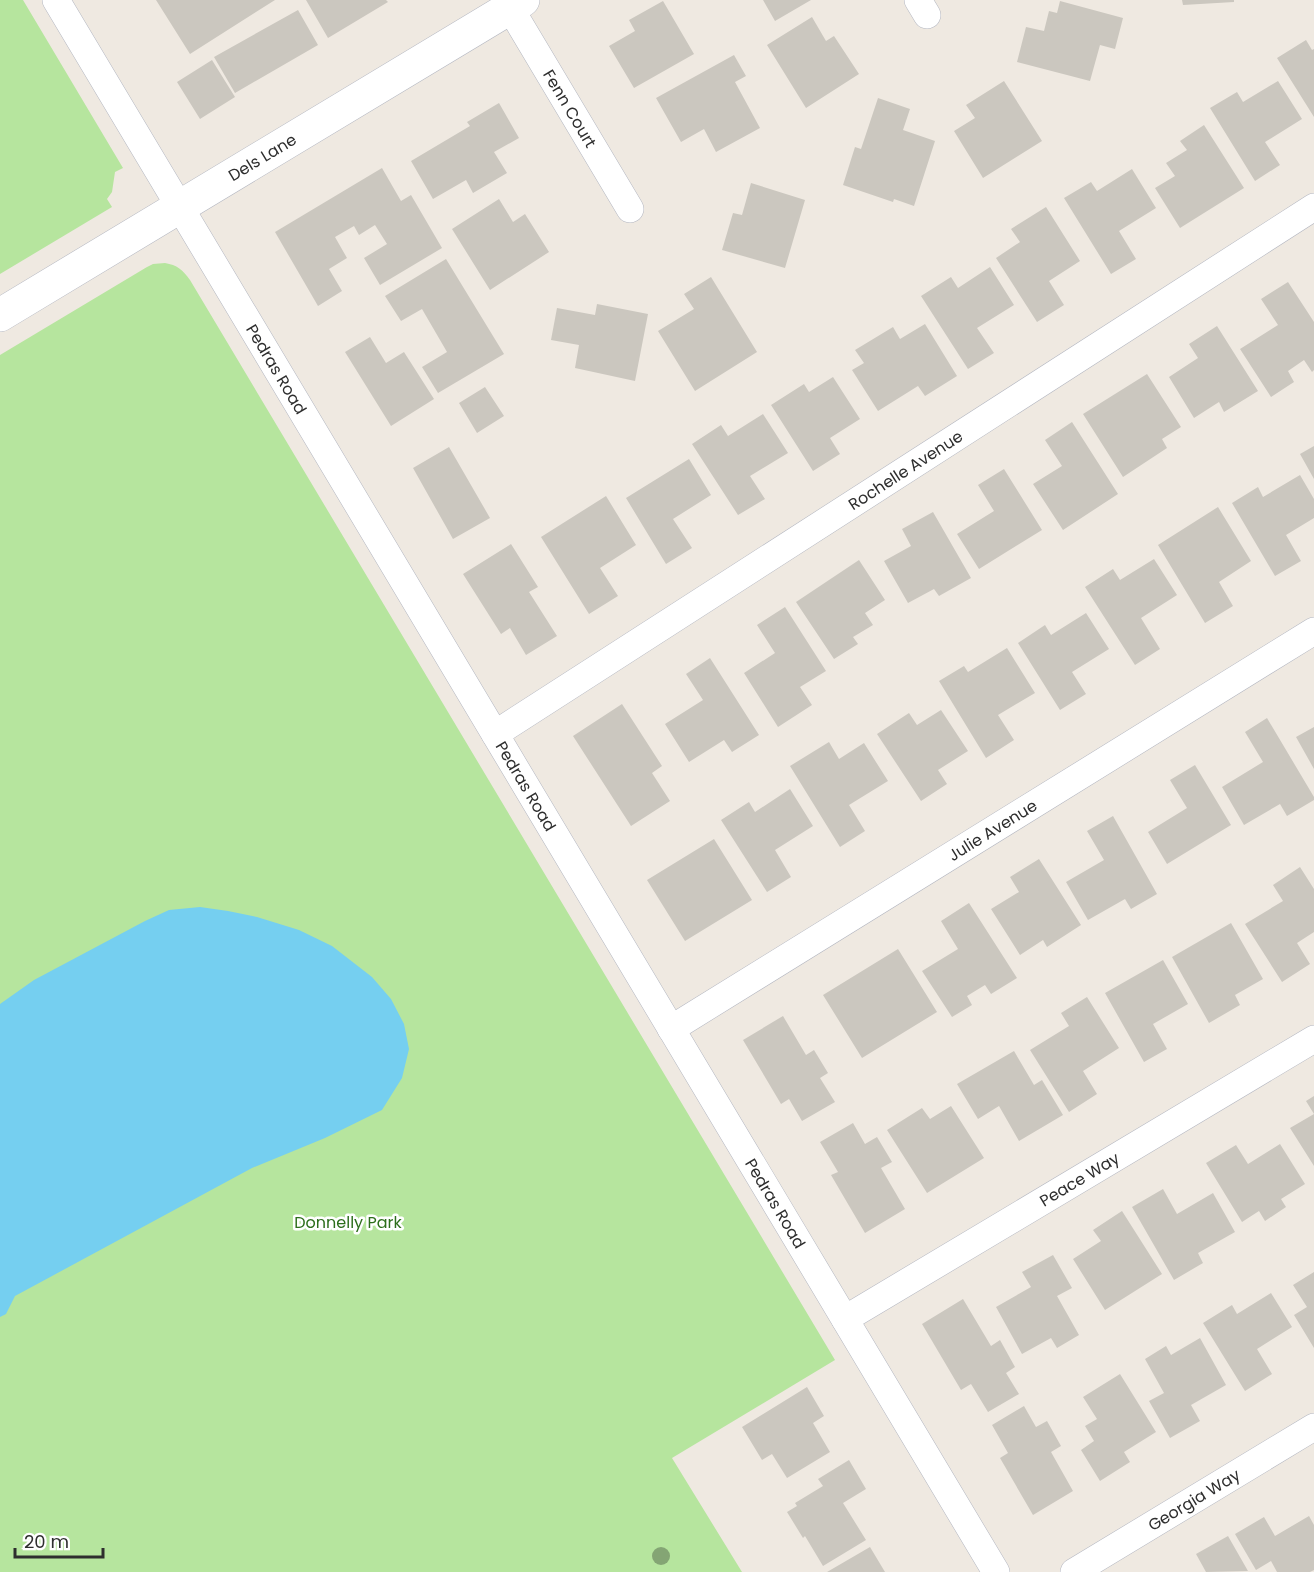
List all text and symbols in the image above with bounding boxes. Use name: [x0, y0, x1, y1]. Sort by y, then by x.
street label: Fenn Court: [537, 65, 602, 152]
street label: Dels Lane: [224, 128, 301, 187]
street label: Pedras Road: [240, 320, 312, 419]
street label: Rochelle Avenue: [844, 425, 967, 516]
street label: Pedras Road: [490, 737, 561, 836]
street label: Julie Avenue: [944, 794, 1042, 867]
street label: Peace Way: [1035, 1147, 1124, 1212]
street label: Pedras Road: [739, 1154, 811, 1253]
park label: Donnelly Park: [294, 1211, 402, 1234]
street label: Georgia Way: [1144, 1463, 1245, 1537]
scale bar: [15, 1521, 104, 1559]
text: 20 m: [24, 1529, 69, 1554]

